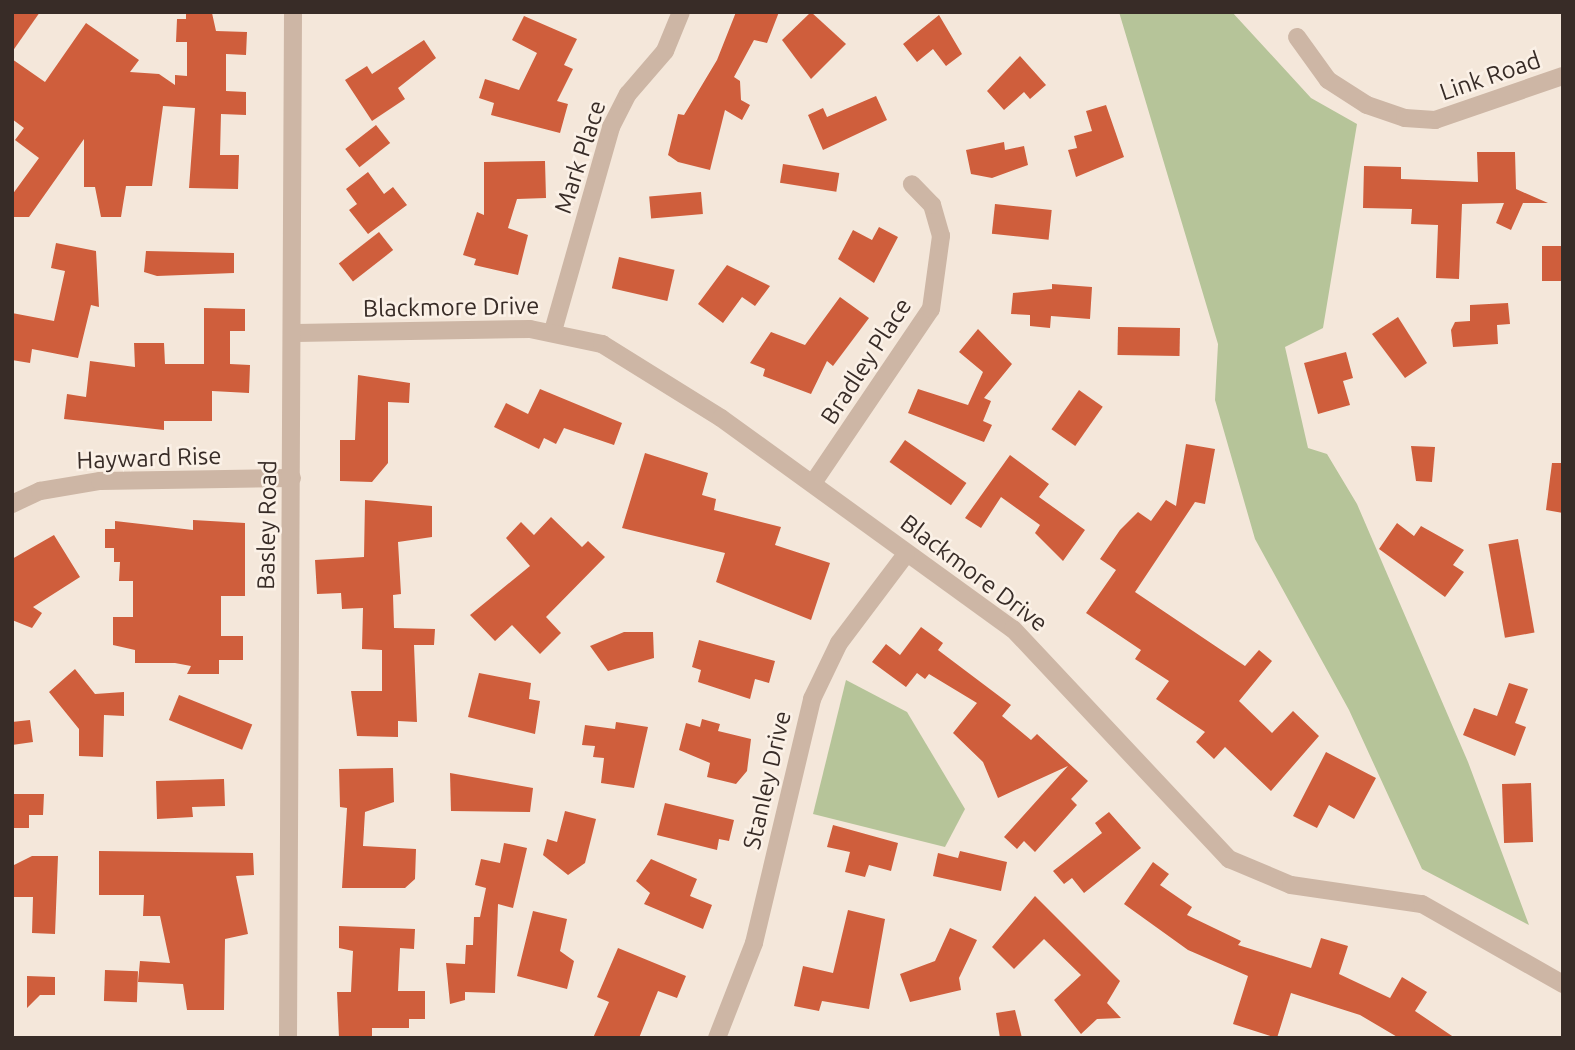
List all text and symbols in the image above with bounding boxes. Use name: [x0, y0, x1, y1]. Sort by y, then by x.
street label: Link Road: [1436, 45, 1544, 107]
street label: Mark Place: [548, 97, 612, 217]
street label: Blackmore Drive: [363, 291, 539, 323]
street label: Bradley Place: [815, 293, 917, 429]
street label: Hayward Rise: [76, 441, 222, 475]
street label: Basley Road: [251, 460, 283, 590]
street label: Blackmore Drive: [895, 508, 1053, 638]
street label: Stanley Drive: [737, 708, 797, 852]

